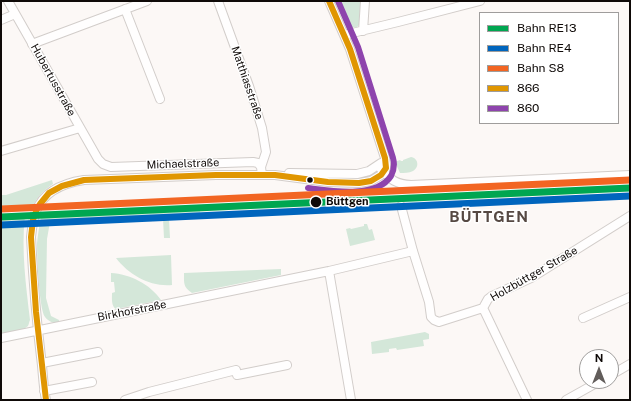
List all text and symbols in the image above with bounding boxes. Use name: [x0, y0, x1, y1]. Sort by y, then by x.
legend: [479, 12, 619, 124]
text: Bahn RE13: [517, 21, 576, 35]
text: Bahn RE4: [517, 41, 572, 55]
street label: Hubertusstraße: [28, 42, 78, 118]
street label: Matthiasstraße: [228, 45, 266, 121]
text: Bahn S8: [517, 61, 564, 75]
text: 866: [517, 81, 540, 95]
text: 860: [517, 101, 539, 115]
street label: Michaelstraße: [146, 156, 220, 172]
unlabelled marker: [305, 175, 315, 185]
marker: Büttgen: [309, 195, 323, 209]
place label: Büttgen: [326, 195, 369, 209]
district label: BÜTTGEN: [449, 208, 529, 226]
street label: Holzbüttger Straße: [488, 244, 580, 304]
street label: Birkhofstraße: [96, 298, 168, 324]
north arrow: [579, 349, 619, 389]
text: N: [595, 352, 603, 364]

